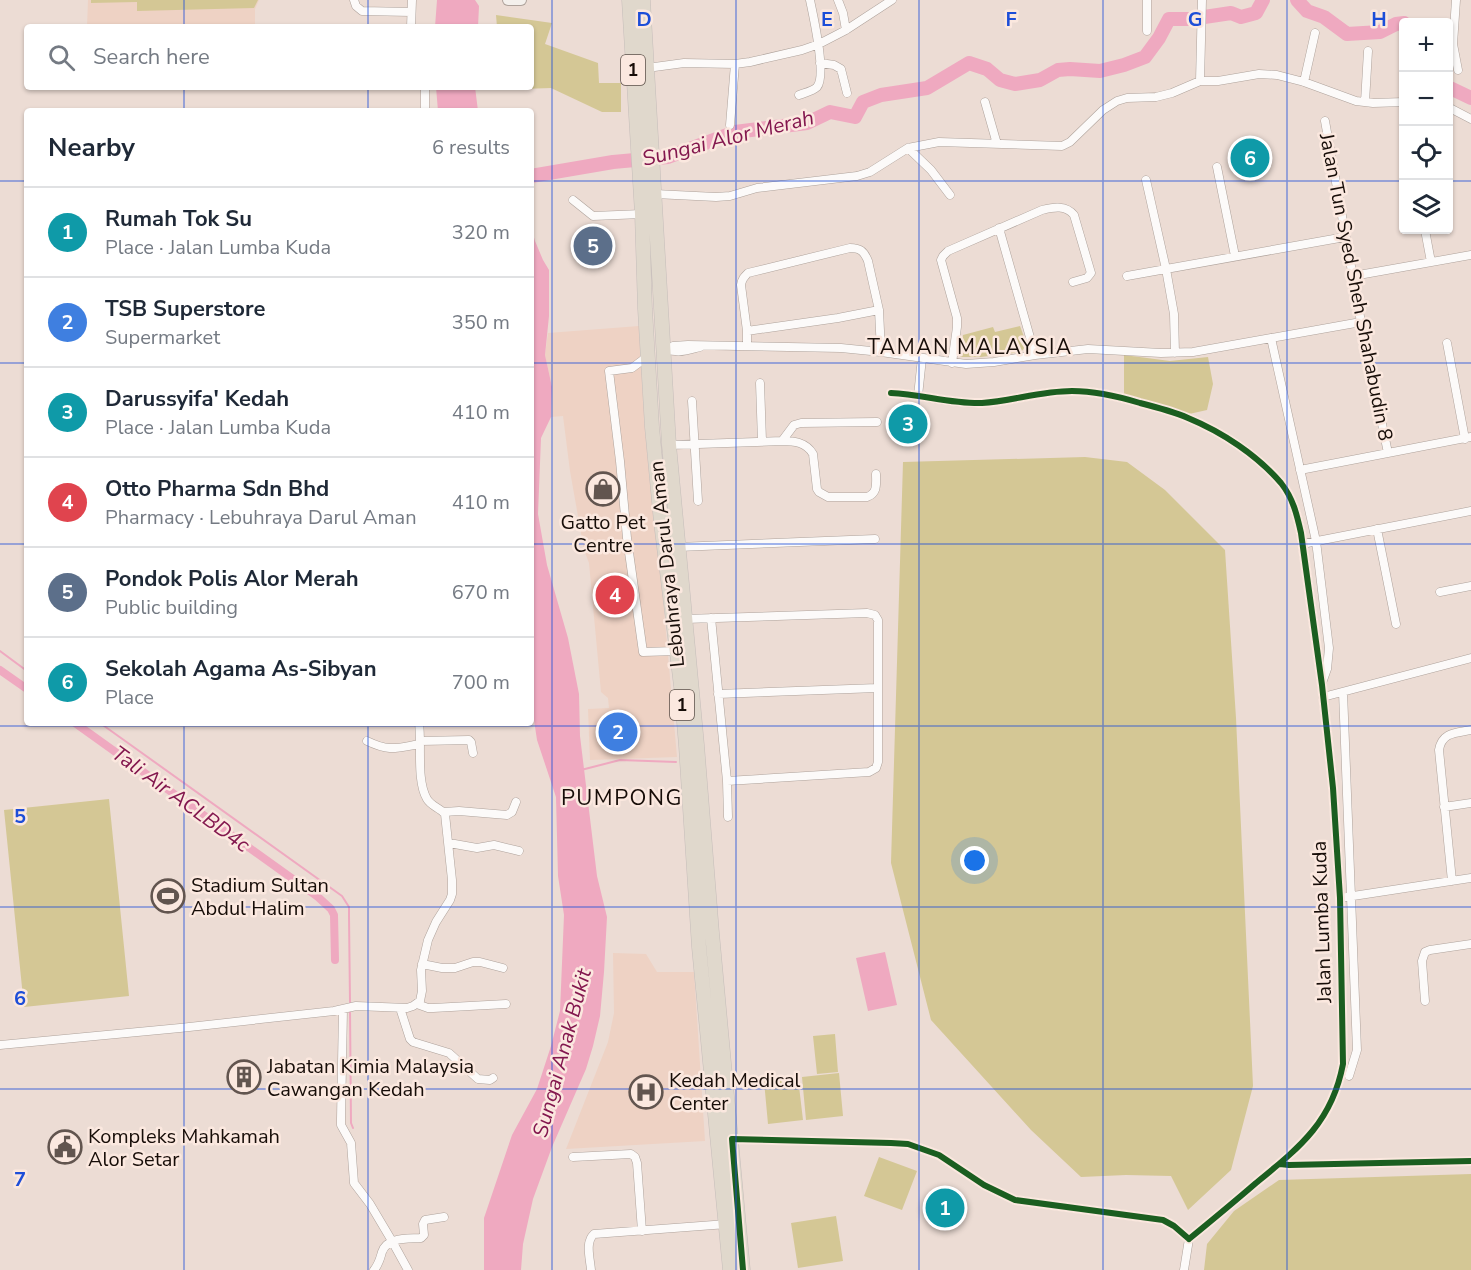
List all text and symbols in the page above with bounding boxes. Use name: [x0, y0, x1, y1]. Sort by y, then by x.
text: D: [636, 6, 652, 33]
text: E: [821, 6, 833, 33]
text: F: [1005, 6, 1017, 33]
text: G: [1188, 6, 1202, 33]
text: H: [1371, 6, 1387, 33]
map controls: [1399, 18, 1453, 234]
button: +: [1399, 18, 1453, 72]
search box: [24, 24, 534, 90]
icon: search: [45, 41, 78, 74]
text: Search here: [93, 42, 210, 72]
road number: 1: [621, 55, 645, 85]
button: −: [1399, 72, 1453, 126]
water label: Sungai Alor Merah: [639, 103, 817, 173]
button: locate: [1399, 126, 1453, 180]
text: Nearby: [48, 130, 135, 165]
street label: Jalan Tun Syed Sheh Shahabudin 8: [1313, 130, 1399, 443]
text: 6 results: [432, 134, 510, 161]
pin: 6: [1230, 136, 1270, 180]
button: layers: [1399, 180, 1453, 234]
text: Rumah Tok Su: [105, 204, 252, 234]
text: 1: [62, 219, 74, 246]
text: 320 m: [452, 219, 510, 246]
pin: 5: [574, 224, 612, 268]
text: Place · Jalan Lumba Kuda: [105, 234, 331, 261]
text: TSB Superstore: [105, 294, 265, 324]
text: 2: [62, 309, 74, 336]
text: 350 m: [452, 309, 510, 336]
text: Supermarket: [105, 324, 220, 351]
district label: TAMAN MALAYSIA: [867, 333, 1073, 361]
text: Darussyifa' Kedah: [105, 384, 289, 414]
text: 3: [62, 399, 74, 426]
text: 410 m: [452, 399, 510, 426]
pin: 3: [888, 402, 928, 446]
text: Place · Jalan Lumba Kuda: [105, 414, 331, 441]
street label: Lebuhraya Darul Aman: [643, 459, 691, 669]
shop icon: Gatto Pet Centre: [585, 471, 621, 507]
text: Otto Pharma Sdn Bhd: [105, 474, 329, 504]
text: 4: [62, 489, 74, 516]
text: 410 m: [452, 489, 510, 516]
text: Pharmacy · Lebuhraya Darul Aman: [105, 504, 417, 531]
place label: Gatto Pet Centre: [561, 509, 646, 559]
text: Pondok Polis Alor Merah: [105, 564, 359, 594]
pin: 4: [596, 572, 634, 618]
text: 5: [62, 579, 74, 606]
text: 670 m: [452, 579, 510, 606]
text: Public building: [105, 594, 238, 621]
text: Sekolah Agama As-Sibyan: [105, 654, 377, 684]
text: 6: [62, 669, 74, 696]
text: 700 m: [452, 669, 510, 696]
text: Place: [105, 684, 154, 711]
road number: 1: [670, 690, 694, 720]
pin: 2: [598, 710, 638, 754]
water label: Tali Air ACLBD4c: [106, 739, 256, 859]
district label: PUMPONG: [561, 783, 683, 813]
text: 5: [14, 803, 26, 830]
street label: Jalan Lumba Kuda: [1306, 840, 1338, 1005]
your location: [960, 846, 989, 875]
place label: Stadium Sultan Abdul Halim: [191, 872, 329, 922]
sports icon: Stadium Sultan Abdul Halim: [150, 878, 186, 914]
water label: Sungai Anak Bukit: [526, 965, 598, 1140]
text: 6: [14, 985, 26, 1012]
place label: Jabatan Kimia Malaysia Cawangan Kedah: [266, 1053, 474, 1103]
building icon: Jabatan Kimia Malaysia Cawangan Kedah: [226, 1059, 262, 1095]
place label: Kedah Medical Center: [669, 1067, 800, 1117]
hospital icon: Kedah Medical Center: [628, 1074, 664, 1110]
place label: Kompleks Mahkamah Alor Setar: [88, 1123, 280, 1173]
public building icon: Kompleks Mahkamah Alor Setar: [47, 1129, 83, 1165]
text: 7: [14, 1166, 26, 1193]
pin: 1: [926, 1186, 964, 1230]

